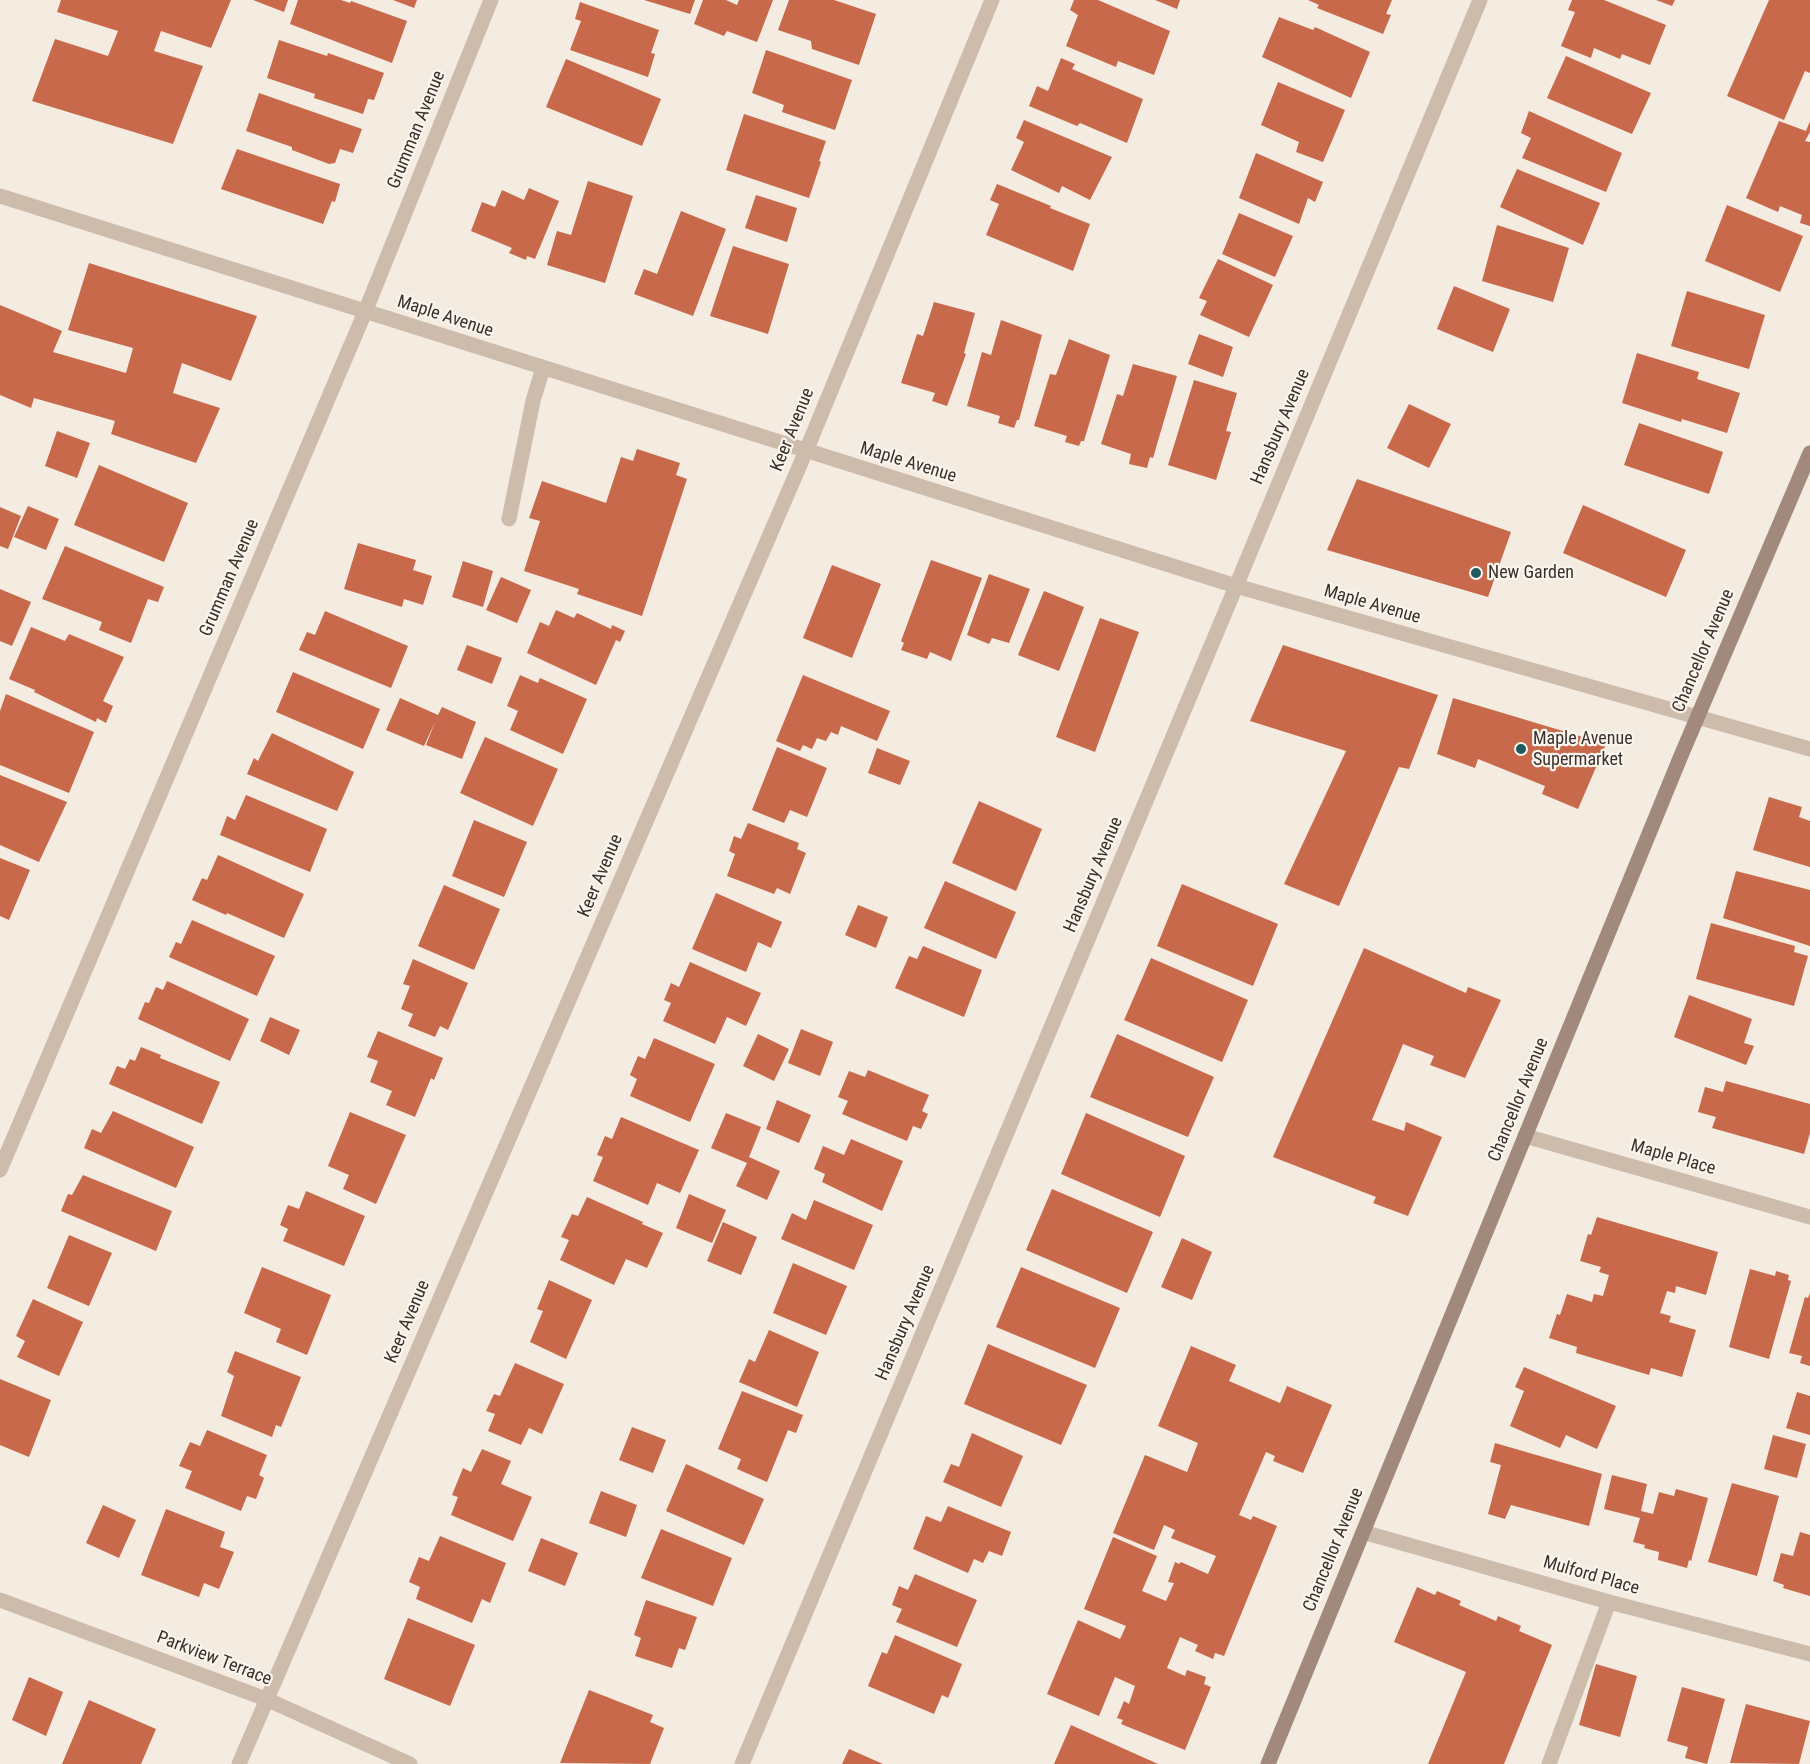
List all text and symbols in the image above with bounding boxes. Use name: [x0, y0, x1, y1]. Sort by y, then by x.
street label: Grumman Avenue: [384, 68, 450, 192]
street label: Maple Avenue: [394, 291, 496, 343]
street label: Hansbury Avenue: [1247, 366, 1315, 488]
street label: Keer Avenue: [767, 385, 819, 475]
street label: Maple Avenue: [857, 438, 959, 488]
street label: Grumman Avenue: [196, 516, 264, 640]
place label: New Garden: [1488, 562, 1574, 584]
marker: New Garden: [1469, 566, 1483, 580]
street label: Maple Avenue: [1321, 581, 1423, 629]
street label: Chancellor Avenue: [1668, 586, 1740, 716]
place label: Maple Avenue Supermarket: [1533, 728, 1633, 771]
marker: Maple Avenue Supermarket: [1514, 742, 1528, 756]
street label: Hansbury Avenue: [1060, 814, 1128, 936]
street label: Keer Avenue: [574, 831, 628, 921]
street label: Chancellor Avenue: [1484, 1035, 1554, 1165]
street label: Maple Place: [1628, 1136, 1718, 1180]
street label: Hansbury Avenue: [872, 1262, 940, 1384]
street label: Keer Avenue: [381, 1277, 435, 1367]
street label: Chancellor Avenue: [1299, 1485, 1369, 1615]
street label: Mulford Place: [1540, 1552, 1642, 1600]
street label: Parkview Terrace: [154, 1627, 274, 1691]

